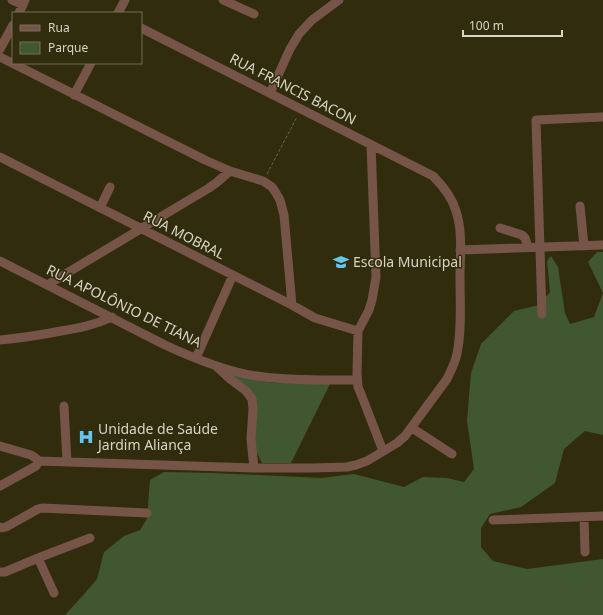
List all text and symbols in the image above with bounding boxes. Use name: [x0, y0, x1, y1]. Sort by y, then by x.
legend: [12, 12, 142, 64]
scale bar: [463, 12, 562, 38]
text: 100 m: [469, 17, 504, 34]
text: Rua: [48, 19, 70, 36]
text: Parque: [48, 39, 89, 56]
street label: RUA FRANCIS BACON: [227, 48, 360, 129]
street label: RUA MOBRAL: [140, 206, 228, 263]
place label: Escola Municipal: [353, 252, 462, 271]
school or university icon: Escola Municipal: [332, 253, 350, 271]
street label: RUA APOLÔNIO DE TIANA: [43, 260, 205, 351]
place label: Unidade de Saúde Jardim Aliança: [96, 419, 218, 454]
hospital icon: Unidade de Saúde Jardim Aliança: [77, 428, 95, 446]

